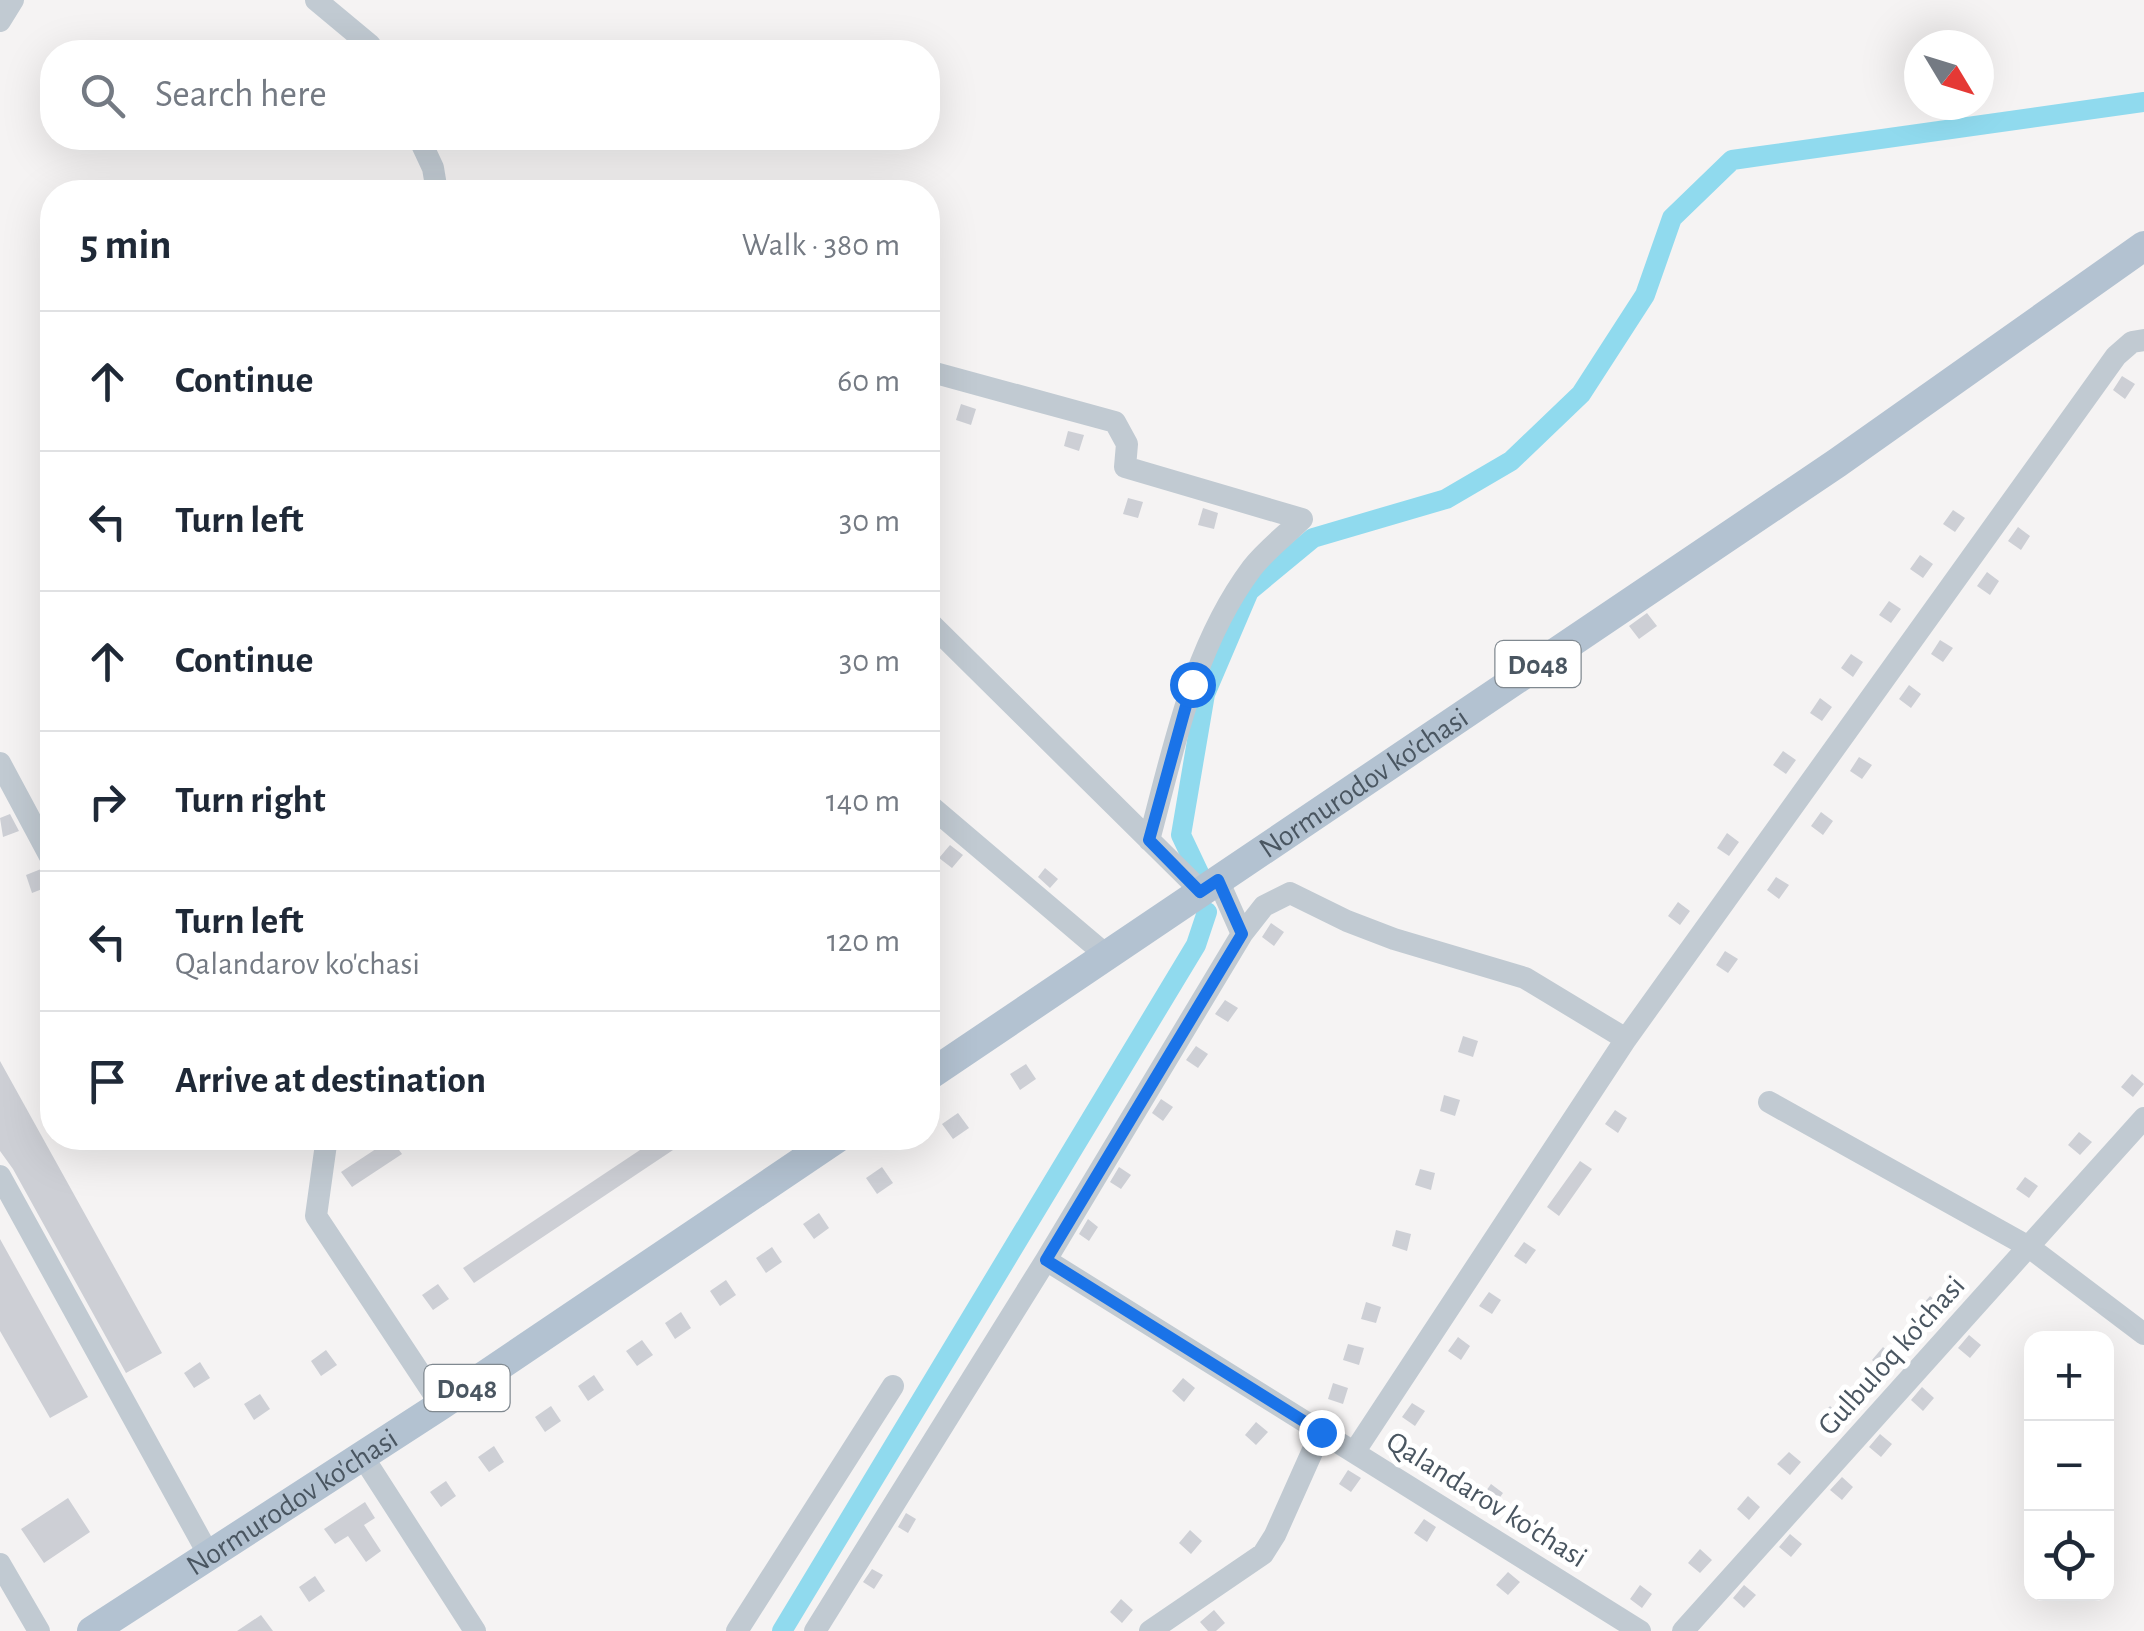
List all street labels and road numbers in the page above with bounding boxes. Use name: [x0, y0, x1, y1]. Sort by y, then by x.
road number: D048: [1496, 641, 1580, 687]
street label: Normurodov ko'chasi: [1254, 702, 1474, 864]
street label: Gulbuloq ko'chasi: [1813, 1270, 1971, 1441]
road number: D048: [424, 1365, 510, 1411]
street label: Normurodov ko'chasi: [182, 1423, 403, 1582]
street label: Qalandarov ko'chasi: [1381, 1426, 1592, 1573]

